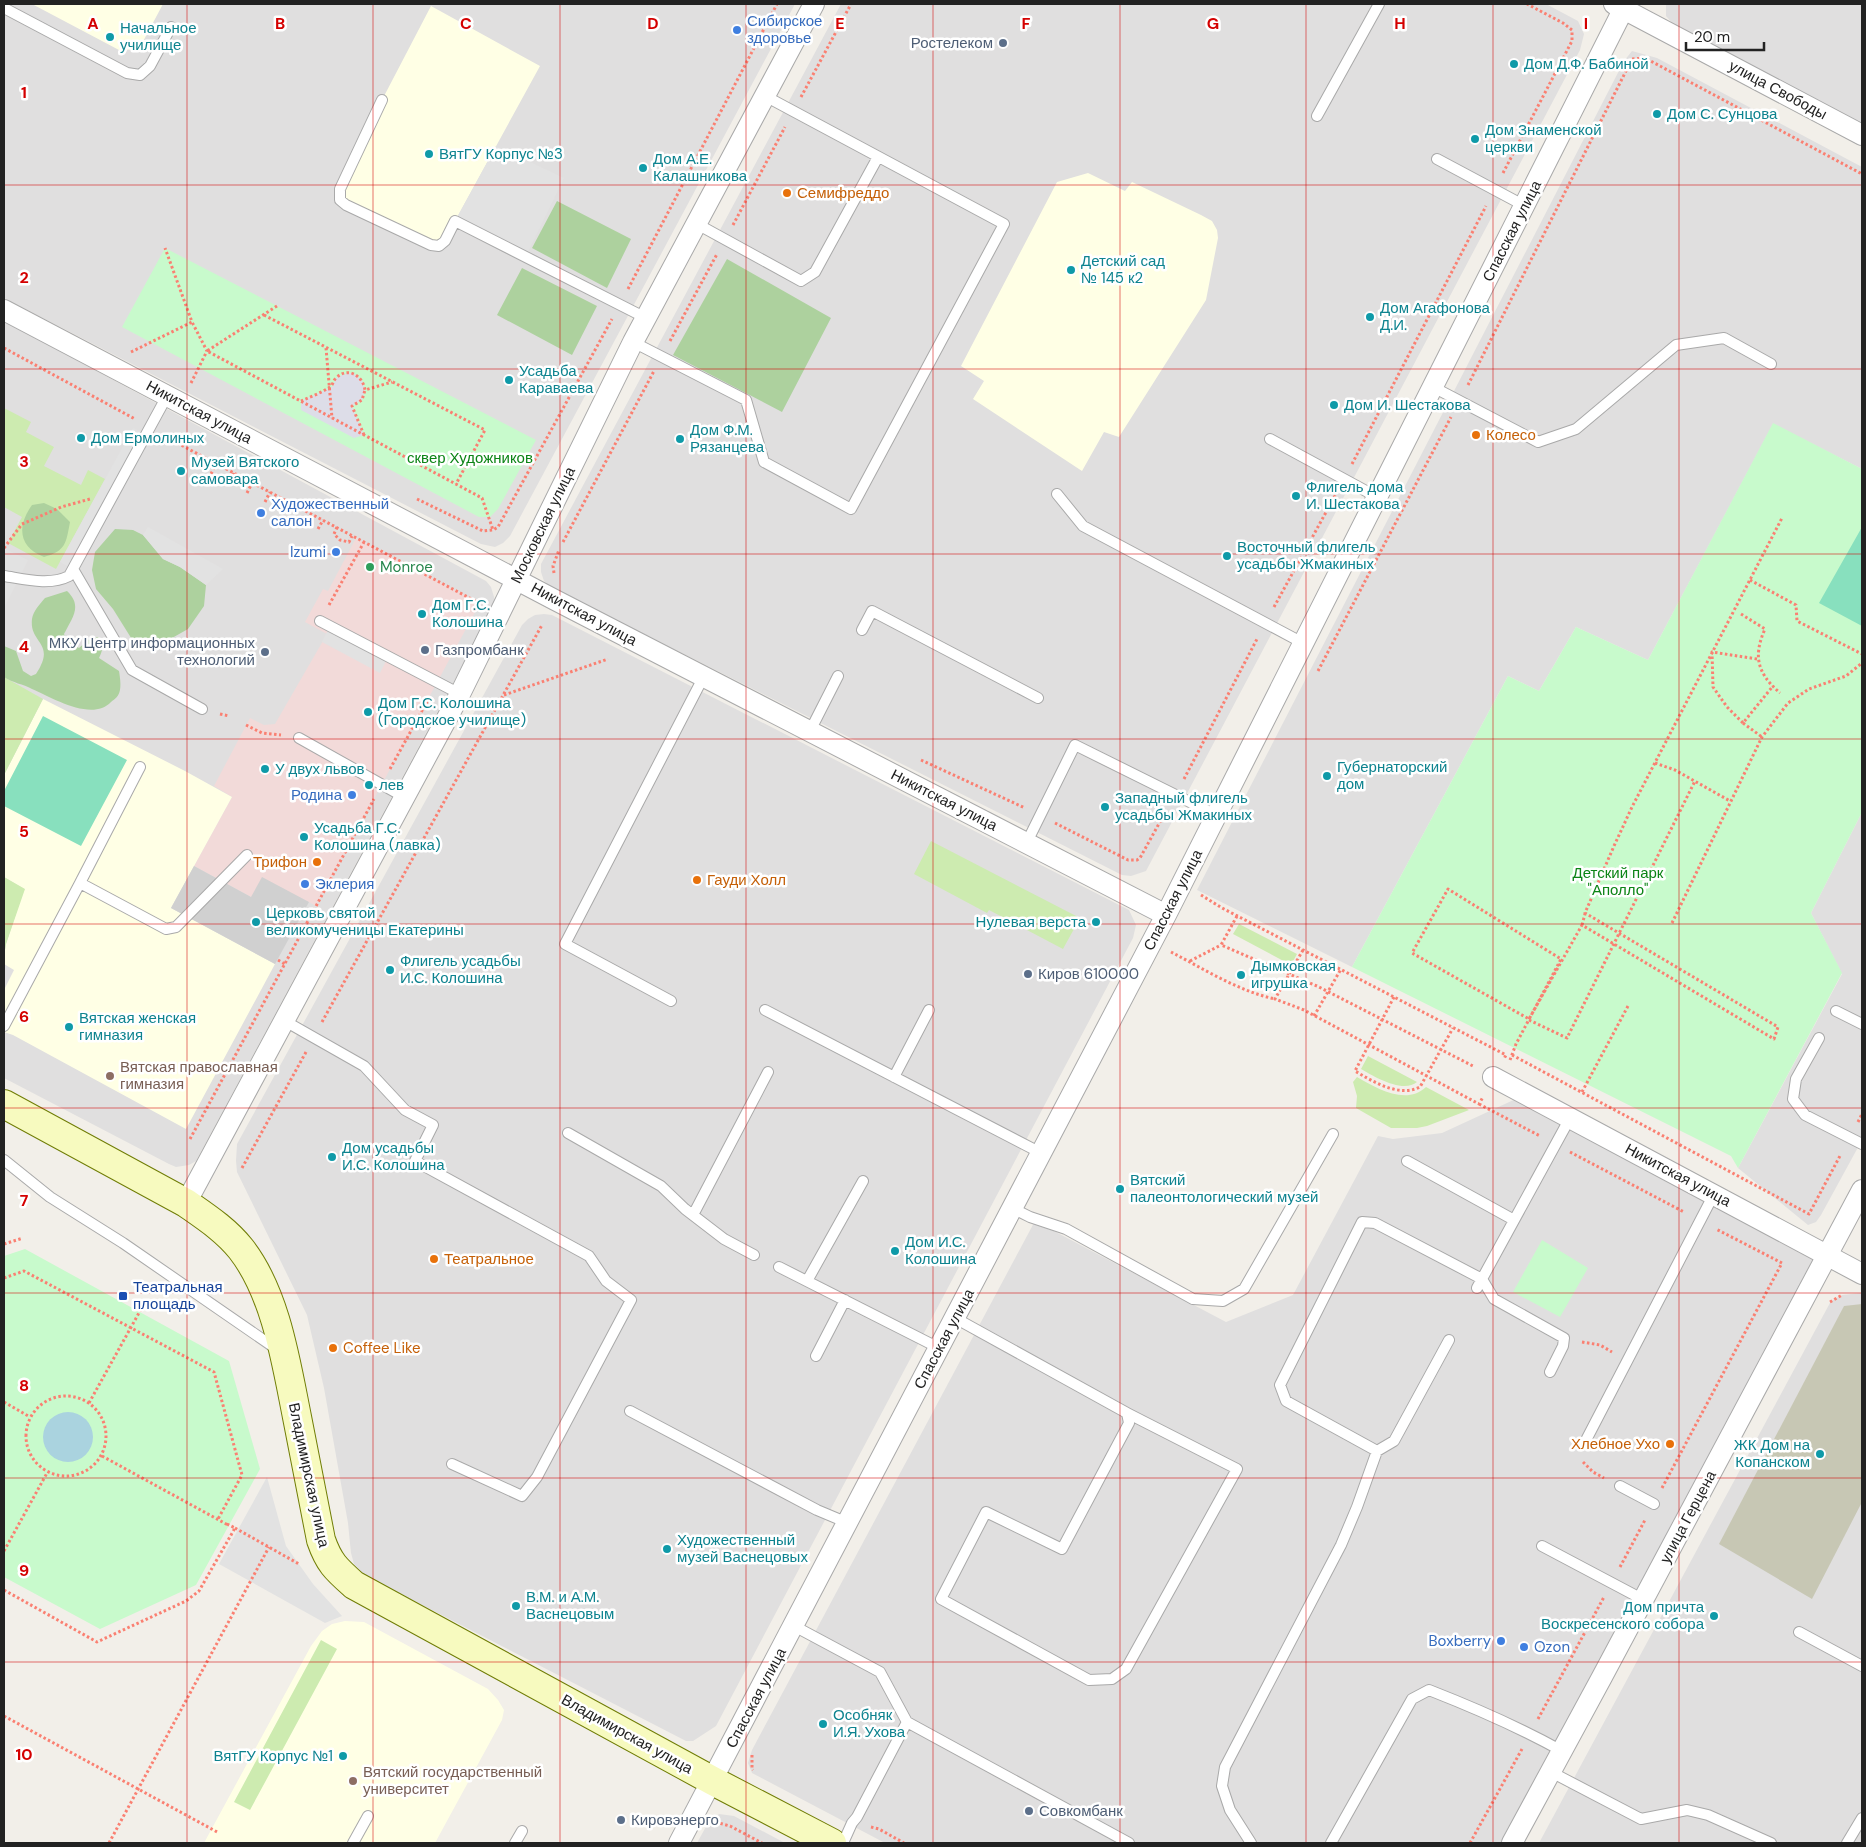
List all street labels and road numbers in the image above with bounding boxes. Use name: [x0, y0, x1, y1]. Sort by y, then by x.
street label: улица Свободы: [1725, 56, 1831, 124]
street label: Спасская улица: [1478, 176, 1546, 285]
street label: Никитская улица: [143, 376, 256, 449]
street label: Московская улица: [506, 463, 580, 587]
street label: Никитская улица: [528, 578, 641, 651]
street label: Никитская улица: [887, 765, 1001, 836]
street label: Спасская улица: [1139, 845, 1207, 954]
street label: Никитская улица: [1622, 1139, 1735, 1212]
street label: Спасская улица: [909, 1285, 979, 1393]
street label: Владимирская улица: [284, 1401, 334, 1550]
street label: улица Герцена: [1655, 1467, 1721, 1567]
street label: Спасская улица: [721, 1644, 791, 1752]
street label: Владимирская улица: [558, 1690, 697, 1779]

